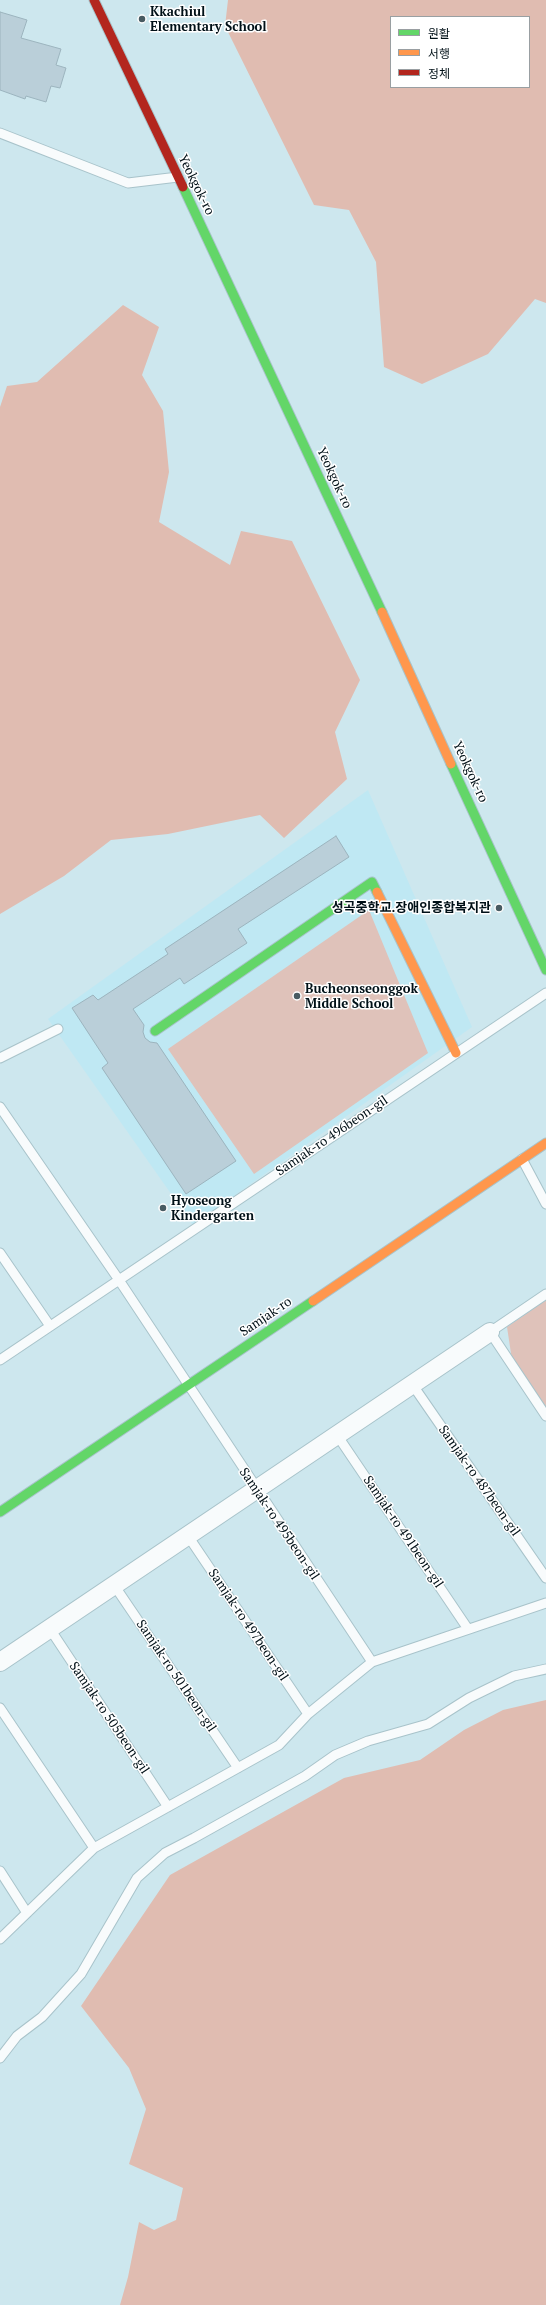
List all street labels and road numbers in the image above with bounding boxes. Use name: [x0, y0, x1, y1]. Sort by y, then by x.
street label: Yeokgok-ro: [175, 152, 217, 218]
street label: Yeokgok-ro: [313, 445, 355, 511]
street label: Yeokgok-ro: [449, 739, 491, 805]
street label: Samjak-ro 496beon-gil: [273, 1093, 391, 1179]
street label: Samjak-ro: [237, 1294, 295, 1340]
street label: Samjak-ro 487beon-gil: [435, 1423, 523, 1539]
street label: Samjak-ro 495beon-gil: [236, 1465, 322, 1583]
street label: Samjak-ro 491beon-gil: [360, 1473, 446, 1591]
street label: Samjak-ro 497beon-gil: [205, 1566, 291, 1684]
street label: Samjak-ro 501beon-gil: [133, 1617, 219, 1735]
street label: Samjak-ro 505beon-gil: [66, 1659, 152, 1777]

